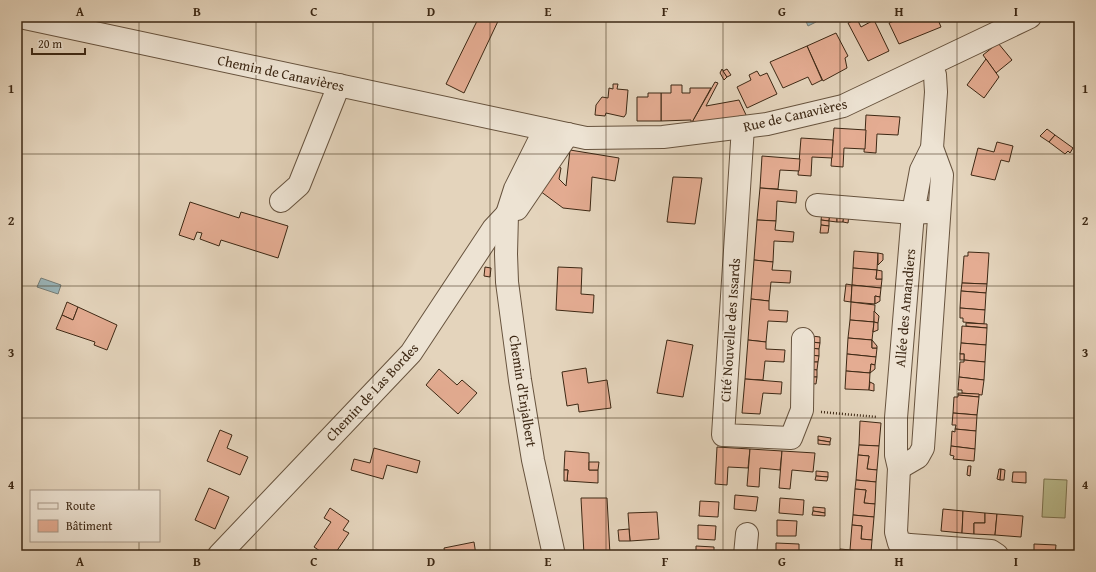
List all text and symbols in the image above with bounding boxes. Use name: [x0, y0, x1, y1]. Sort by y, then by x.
text: A: [76, 2, 85, 21]
text: B: [193, 2, 201, 21]
text: C: [310, 2, 318, 21]
text: D: [427, 2, 435, 21]
text: E: [545, 2, 552, 21]
text: F: [662, 2, 669, 21]
text: G: [778, 2, 786, 21]
text: H: [894, 2, 904, 21]
text: I: [1014, 2, 1018, 21]
scale bar: [32, 30, 85, 56]
text: 20 m: [38, 35, 62, 52]
street label: Chemin de Canavières: [216, 50, 346, 96]
text: 1: [8, 79, 14, 98]
text: 1: [1082, 79, 1088, 98]
street label: Rue de Canavières: [741, 93, 849, 137]
text: 2: [8, 211, 15, 230]
text: 2: [1082, 211, 1089, 230]
street label: Allée des Amandiers: [890, 248, 920, 368]
street label: Cité Nouvelle des Issards: [715, 257, 745, 403]
street label: Chemin d'Enjalbert: [504, 334, 542, 449]
street label: Chemin de Las Bordes: [321, 338, 423, 446]
text: 3: [8, 343, 14, 362]
text: 3: [1082, 343, 1088, 362]
text: 4: [8, 475, 15, 494]
text: 4: [1082, 475, 1089, 494]
legend: [30, 490, 160, 542]
text: Route: [66, 497, 96, 514]
text: Bâtiment: [66, 517, 113, 534]
text: A: [76, 552, 85, 571]
text: B: [193, 552, 201, 571]
text: C: [310, 552, 318, 571]
text: D: [427, 552, 435, 571]
text: E: [545, 552, 552, 571]
text: F: [662, 552, 669, 571]
text: G: [778, 552, 786, 571]
text: H: [894, 552, 904, 571]
text: I: [1014, 552, 1018, 571]

